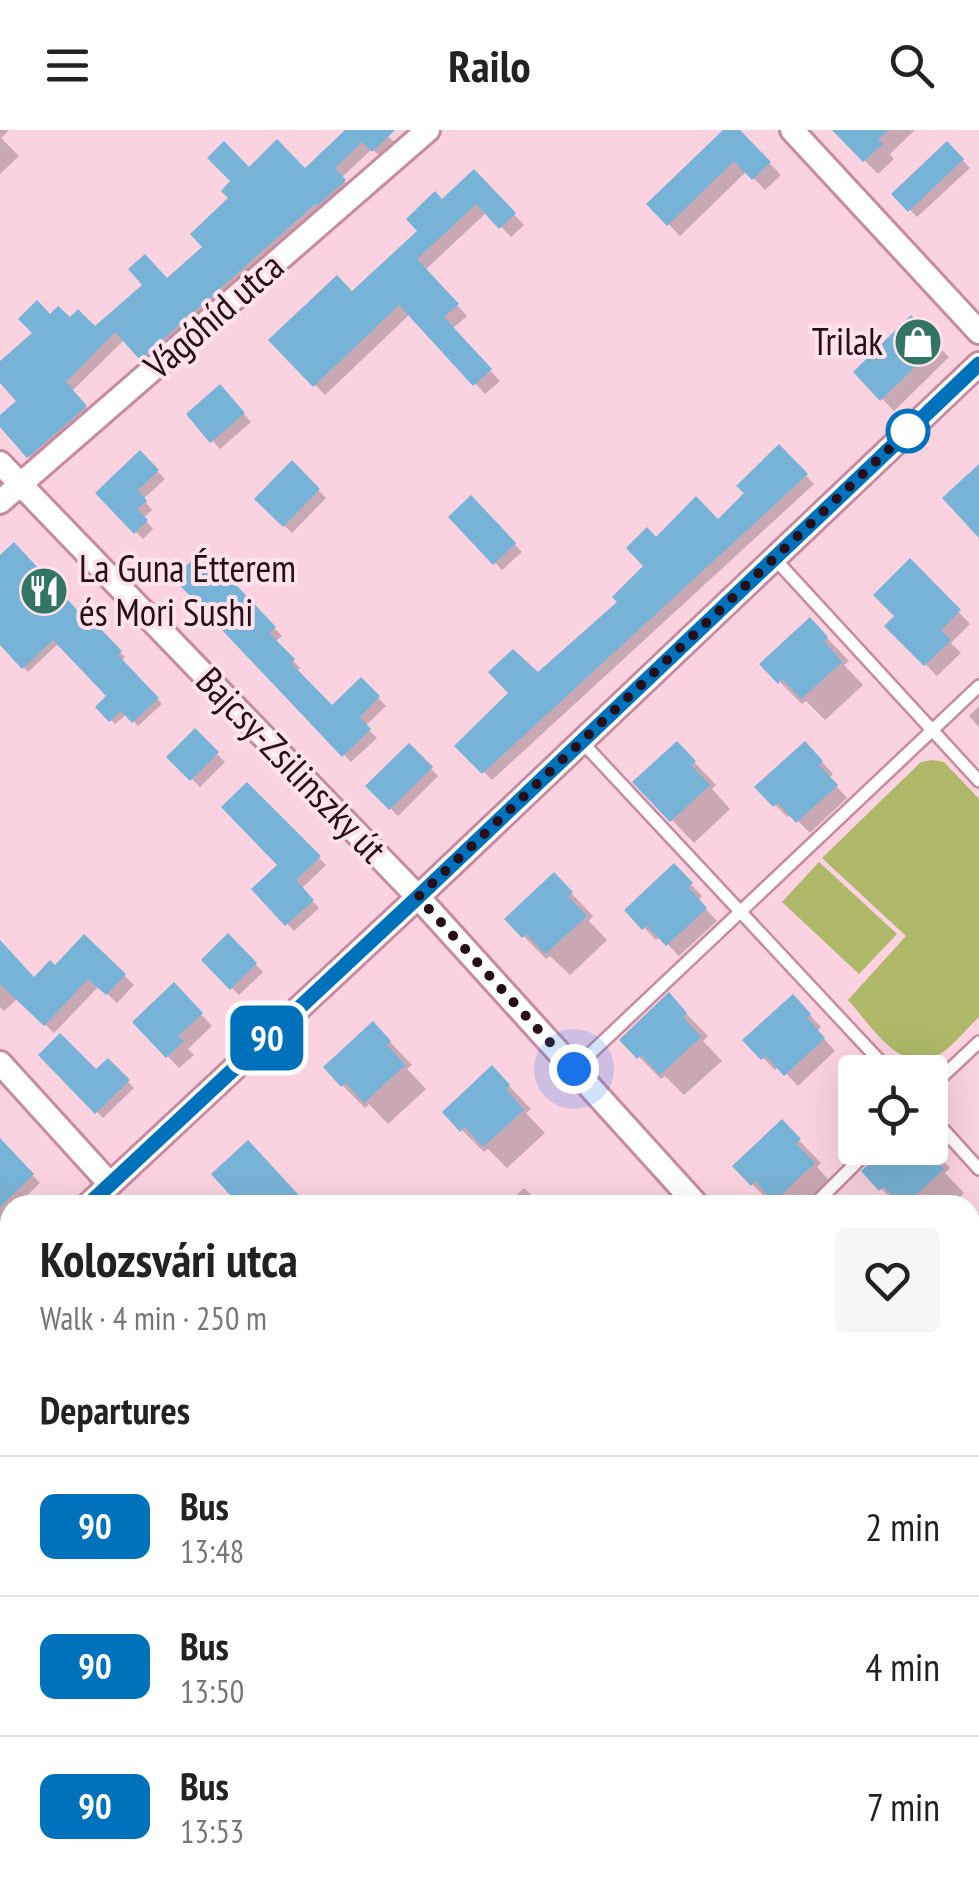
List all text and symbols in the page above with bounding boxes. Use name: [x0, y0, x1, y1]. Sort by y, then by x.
text: Railo: [448, 36, 531, 94]
icon: menu: [40, 38, 95, 93]
icon: search: [884, 38, 939, 93]
street label: Vágóhíd utca: [132, 241, 293, 389]
place label: Trilak: [812, 316, 883, 365]
shop icon: Trilak: [892, 316, 944, 368]
unlabelled marker: [887, 410, 929, 452]
place label: La Guna Étterem és Mori Sushi: [79, 543, 296, 636]
restaurant icon: La Guna Étterem és Mori Sushi: [18, 565, 70, 617]
street label: Bajcsy-Zsilinszky út: [186, 656, 398, 873]
line badge: 90: [222, 1006, 312, 1070]
text: 90: [250, 1015, 284, 1061]
your location: [549, 1044, 599, 1094]
map controls: [838, 1055, 948, 1165]
button: locate: [838, 1055, 948, 1165]
text: Kolozsvári utca: [40, 1228, 298, 1290]
button: heart: [835, 1228, 940, 1333]
text: Walk · 4 min · 250 m: [40, 1297, 267, 1339]
text: Departures: [40, 1385, 190, 1434]
text: Bus: [180, 1481, 229, 1530]
text: 2 min: [865, 1502, 940, 1551]
text: 90: [78, 1503, 112, 1549]
text: 13:48: [180, 1530, 244, 1572]
text: Bus: [180, 1621, 229, 1670]
text: 4 min: [865, 1642, 940, 1691]
text: 90: [78, 1643, 112, 1689]
text: 13:50: [180, 1670, 244, 1712]
text: Bus: [180, 1761, 229, 1810]
text: 7 min: [867, 1782, 940, 1831]
text: 90: [78, 1783, 112, 1829]
text: 13:53: [180, 1810, 244, 1852]

